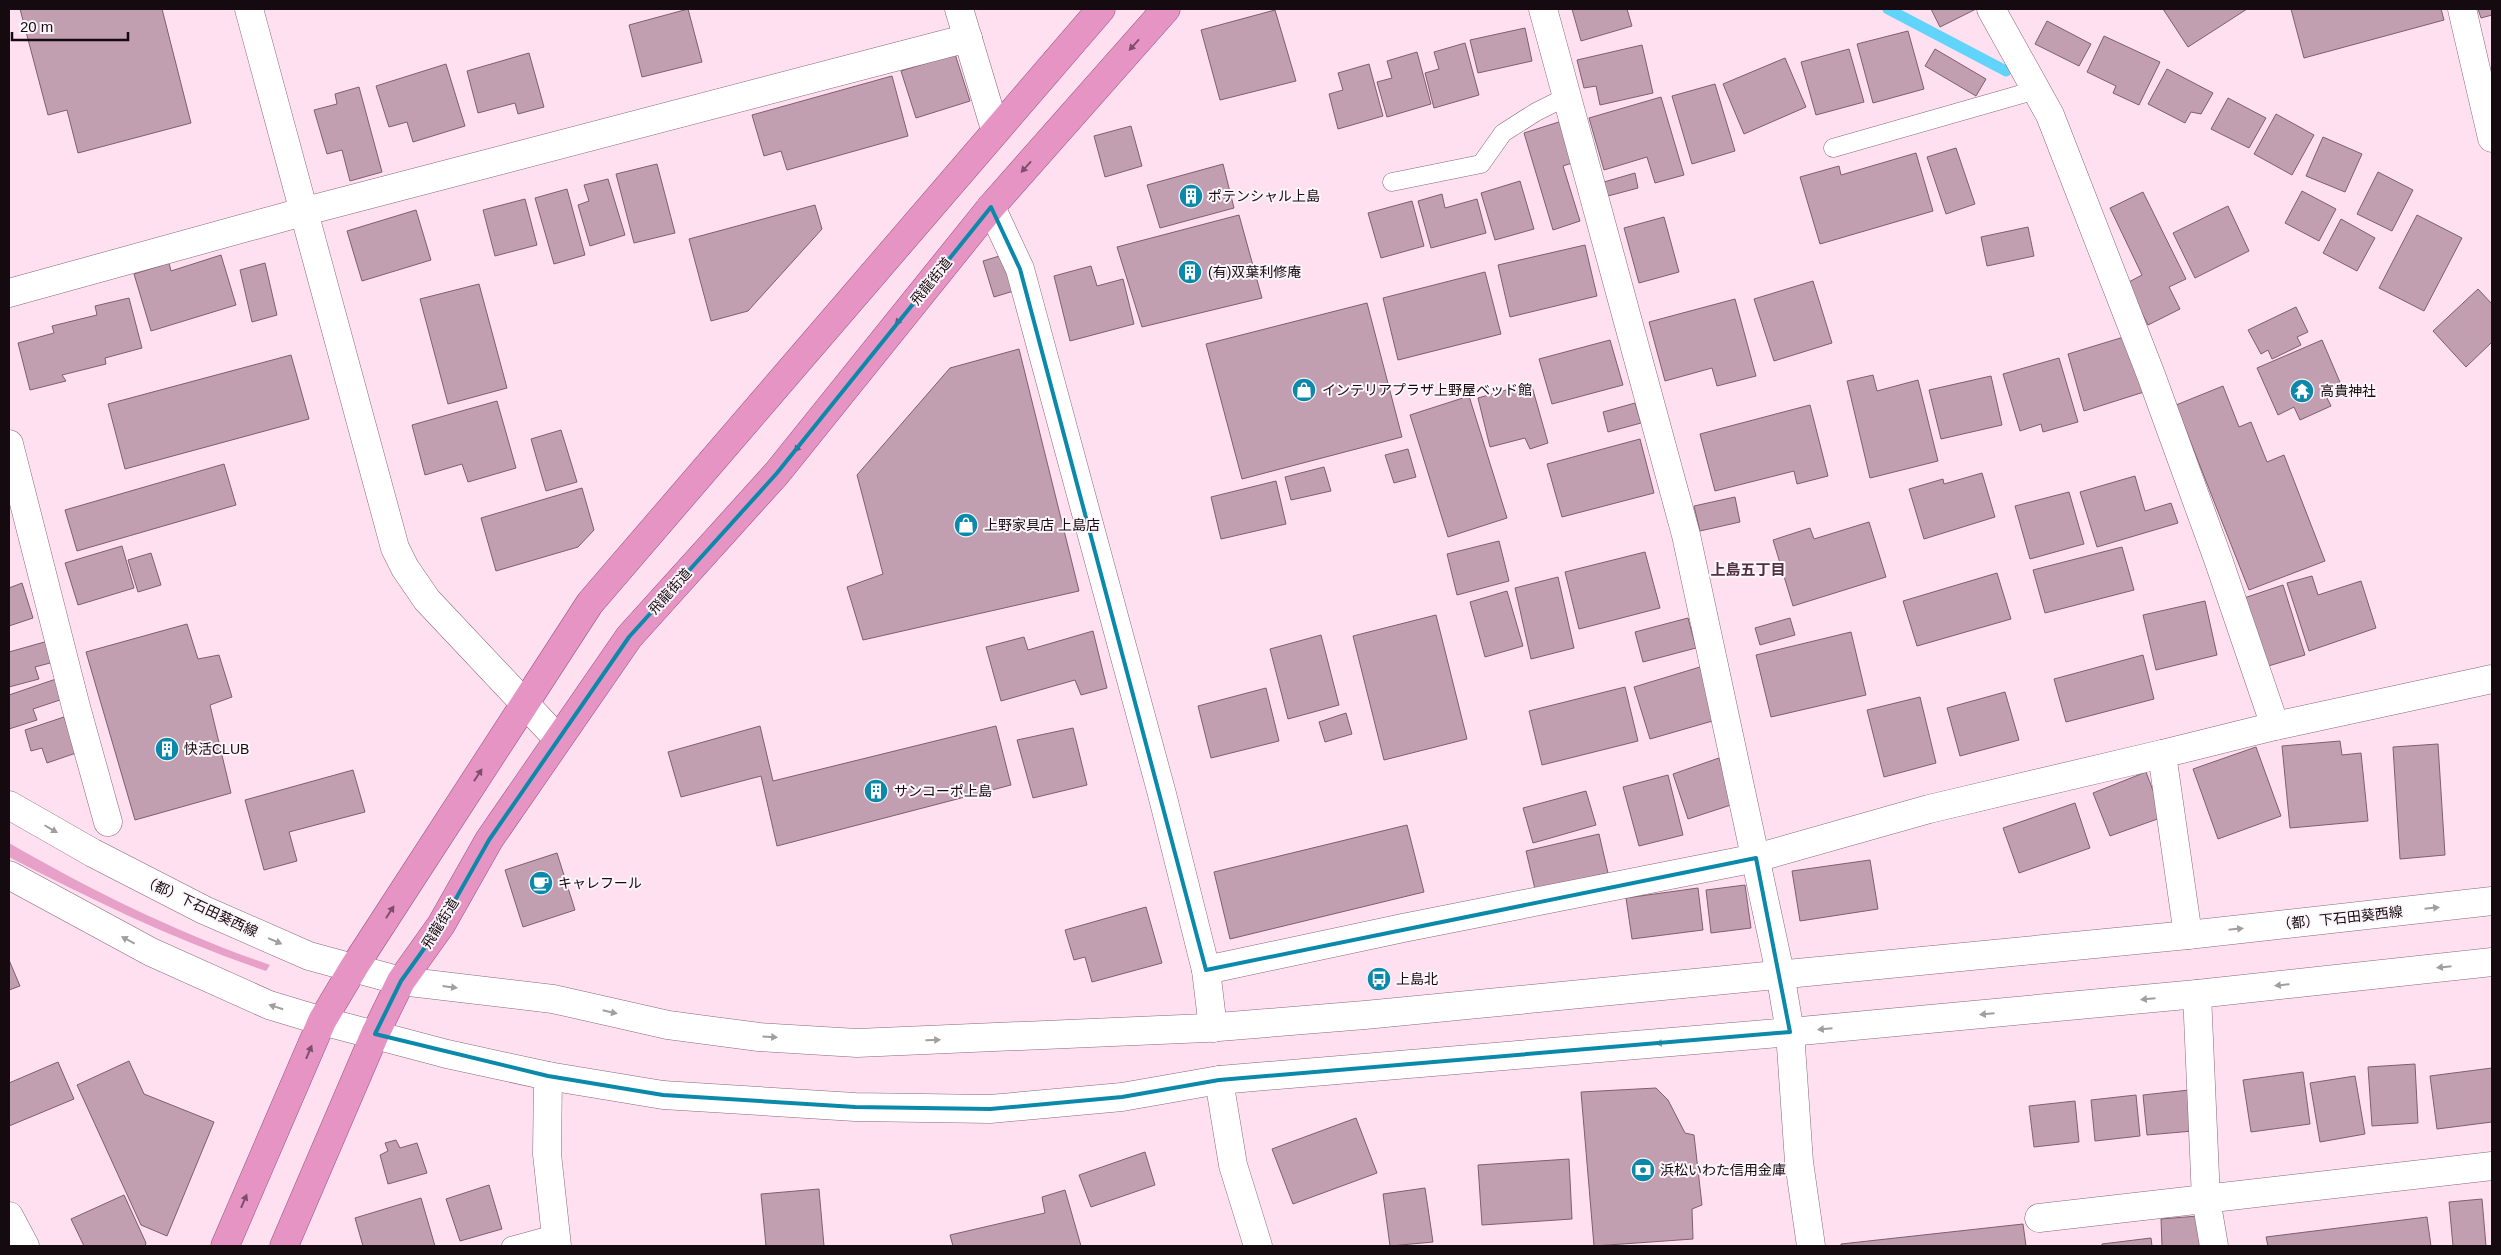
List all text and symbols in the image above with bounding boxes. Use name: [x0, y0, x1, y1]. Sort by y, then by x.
scale bar: [12, 10, 129, 42]
text: 20 m: [20, 18, 53, 35]
one-way arrow: [1128, 39, 1139, 52]
one-way arrow: [1020, 160, 1032, 172]
building icon: ポテンシャル上島: [1178, 183, 1204, 209]
place label: ポテンシャル上島: [1208, 188, 1320, 204]
street label: 飛龍街道: [907, 254, 955, 308]
building icon: (有)双葉利修庵: [1177, 259, 1203, 285]
place label: (有)双葉利修庵: [1208, 264, 1301, 280]
one-way arrow: [895, 312, 906, 325]
shop icon: インテリアプラザ上野屋ベッド館: [1291, 377, 1317, 403]
temple icon: 高貴神社: [2289, 378, 2315, 404]
place label: インテリアプラザ上野屋ベッド館: [1322, 382, 1532, 398]
place label: 高貴神社: [2320, 383, 2376, 399]
one-way arrow: [793, 439, 804, 452]
shop icon: 上野家具店 上島店: [953, 512, 979, 538]
place label: 上野家具店 上島店: [984, 517, 1100, 533]
district label: 上島五丁目: [1710, 561, 1786, 578]
street label: 飛龍街道: [645, 565, 695, 617]
building icon: 快活CLUB: [154, 736, 180, 762]
place label: 快活CLUB: [184, 741, 249, 757]
one-way arrow: [473, 769, 483, 782]
building icon: サンコーポ上島: [863, 778, 889, 804]
place label: サンコーポ上島: [894, 783, 992, 799]
one-way arrow: [44, 825, 58, 834]
cafe icon: キャレフール: [528, 870, 554, 896]
street label: （都）下石田葵西線: [140, 872, 260, 940]
place label: キャレフール: [558, 875, 642, 891]
street label: 飛龍街道: [418, 895, 462, 951]
street label: （都）下石田葵西線: [2277, 903, 2403, 933]
one-way arrow: [2425, 904, 2441, 912]
one-way arrow: [385, 905, 395, 919]
one-way arrow: [2228, 925, 2244, 933]
one-way arrow: [121, 935, 135, 944]
one-way arrow: [268, 937, 282, 945]
one-way arrow: [2435, 963, 2451, 971]
bus stop icon: 上島北: [1366, 966, 1392, 992]
place label: 上島北: [1396, 971, 1438, 987]
one-way arrow: [2274, 981, 2290, 989]
one-way arrow: [442, 983, 458, 991]
one-way arrow: [2140, 995, 2156, 1003]
one-way arrow: [268, 1002, 283, 1010]
one-way arrow: [602, 1008, 618, 1016]
one-way arrow: [1978, 1010, 1994, 1018]
one-way arrow: [1816, 1025, 1832, 1033]
one-way arrow: [763, 1034, 779, 1042]
one-way arrow: [925, 1036, 941, 1044]
one-way arrow: [1655, 1039, 1671, 1047]
one-way arrow: [305, 1045, 313, 1059]
bank icon: 浜松いわた信用金庫: [1630, 1157, 1656, 1183]
place label: 浜松いわた信用金庫: [1660, 1162, 1786, 1178]
one-way arrow: [241, 1194, 249, 1209]

